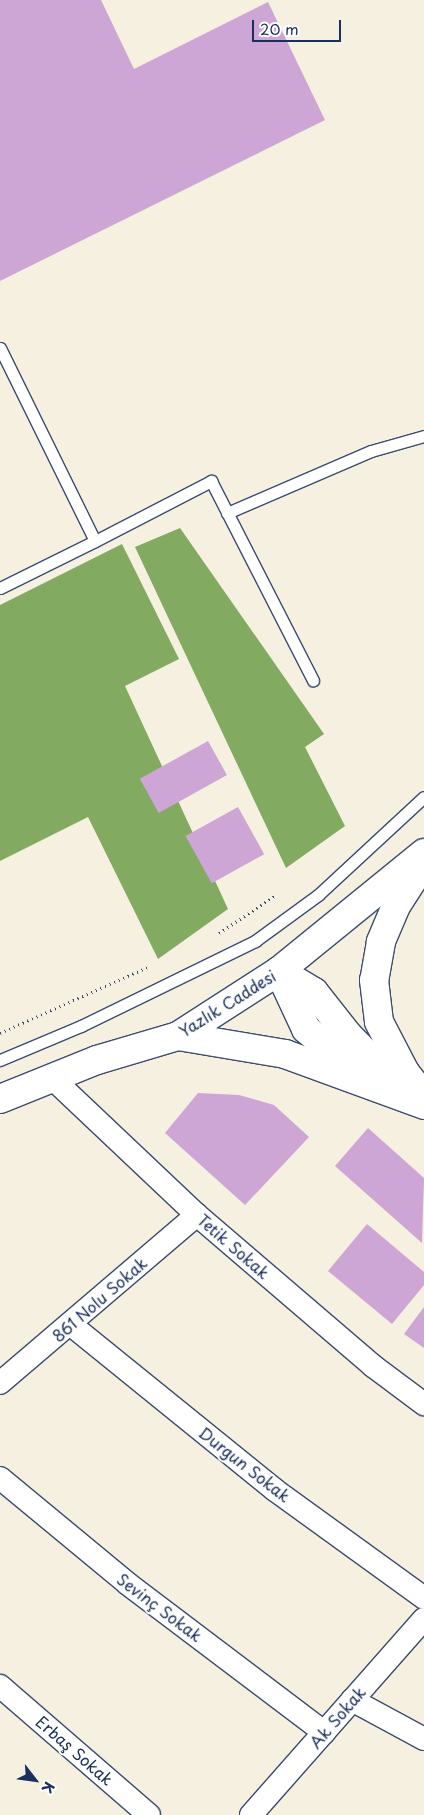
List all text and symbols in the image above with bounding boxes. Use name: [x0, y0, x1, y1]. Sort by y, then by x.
scale bar: [254, 10, 343, 42]
text: 20 m: [260, 17, 299, 40]
street label: Yazlık Caddesi: [175, 965, 279, 1041]
street label: Tetik Sokak: [194, 1209, 274, 1283]
street label: 861 Nolu Sokak: [47, 1252, 151, 1346]
street label: Durgun Sokak: [195, 1422, 295, 1506]
street label: Sevinç Sokak: [114, 1569, 206, 1645]
street label: Ak Sokak: [305, 1682, 369, 1752]
street label: Erbaş Sokak: [32, 1711, 118, 1789]
north arrow: [10, 1755, 60, 1805]
text: K: [37, 1778, 60, 1797]

